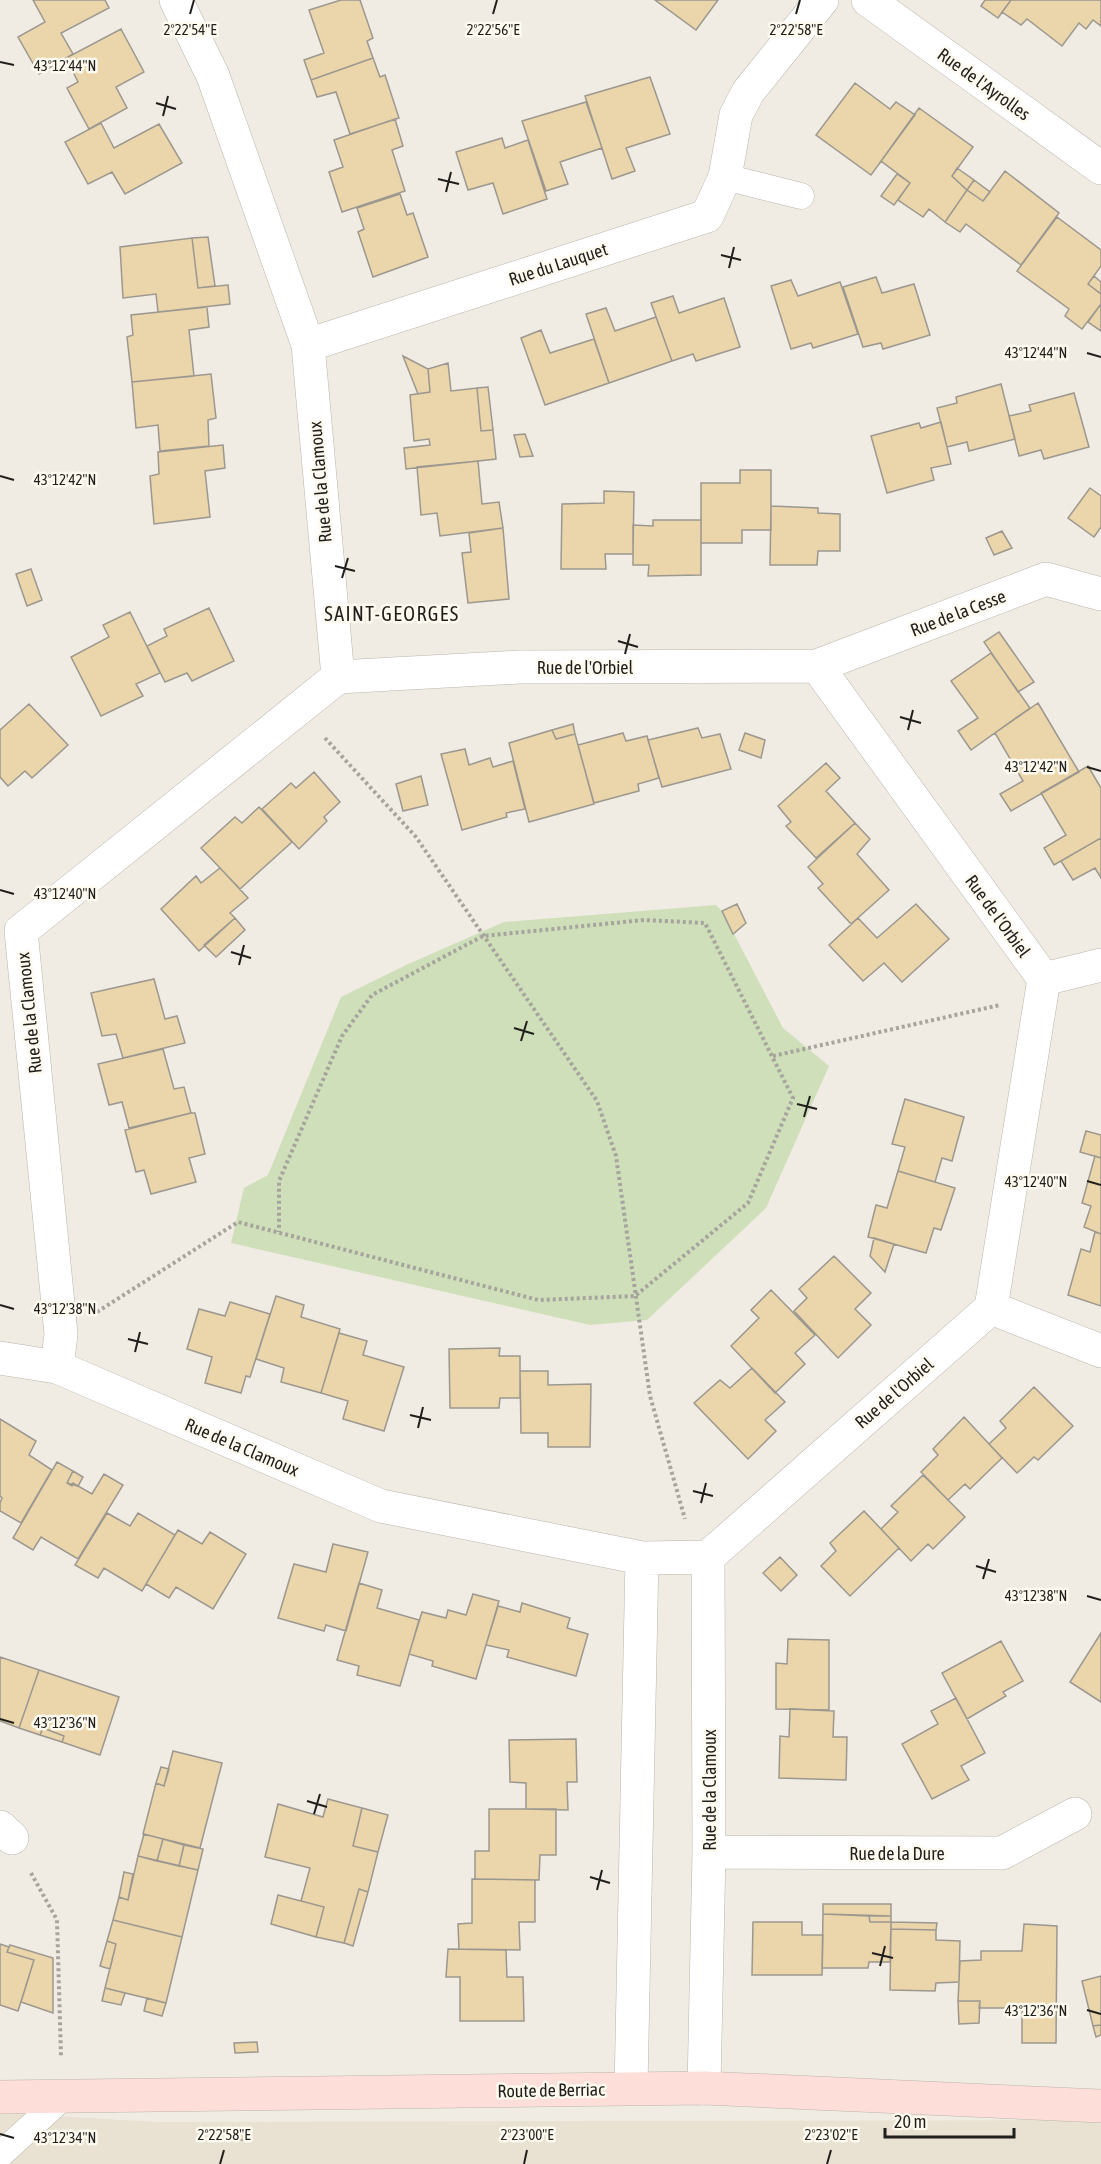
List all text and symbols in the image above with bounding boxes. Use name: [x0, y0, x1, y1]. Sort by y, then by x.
text: 2°22'54"E: [163, 21, 217, 38]
text: 2°22'56"E: [466, 21, 520, 38]
text: 2°22'58"E: [769, 21, 823, 38]
street label: Rue de l'Ayrolles: [934, 43, 1034, 125]
text: 43°12'44"N: [34, 57, 96, 74]
street label: Rue du Lauquet: [506, 238, 610, 290]
text: 43°12'44"N: [1005, 344, 1067, 361]
street label: Rue de la Clamoux: [304, 420, 336, 544]
text: 43°12'42"N: [34, 471, 96, 488]
street label: Rue de la Cesse: [907, 585, 1009, 641]
district label: SAINT-GEORGES: [324, 602, 460, 625]
street label: Rue de l'Orbiel: [537, 657, 634, 678]
text: 43°12'42"N: [1005, 758, 1067, 775]
street label: Rue de l'Orbiel: [961, 871, 1035, 961]
text: 43°12'40"N: [34, 885, 96, 902]
street label: Rue de la Clamoux: [12, 951, 46, 1075]
text: 43°12'40"N: [1005, 1173, 1067, 1190]
text: 43°12'38"N: [34, 1300, 96, 1317]
street label: Rue de l'Orbiel: [851, 1353, 938, 1433]
street label: Rue de la Clamoux: [182, 1414, 302, 1480]
text: 43°12'38"N: [1005, 1587, 1067, 1604]
text: 43°12'36"N: [34, 1714, 96, 1731]
street label: Rue de la Clamoux: [699, 1729, 720, 1851]
street label: Rue de la Dure: [849, 1843, 945, 1864]
text: 43°12'36"N: [1005, 2002, 1067, 2019]
street label: Route de Berriac: [497, 2079, 605, 2101]
scale bar: [885, 2101, 1014, 2139]
text: 20 m: [894, 2111, 926, 2132]
text: 2°22'58"E: [197, 2126, 251, 2143]
text: 2°23'00"E: [500, 2126, 554, 2143]
text: 2°23'02"E: [804, 2126, 858, 2143]
text: 43°12'34"N: [34, 2129, 96, 2146]

